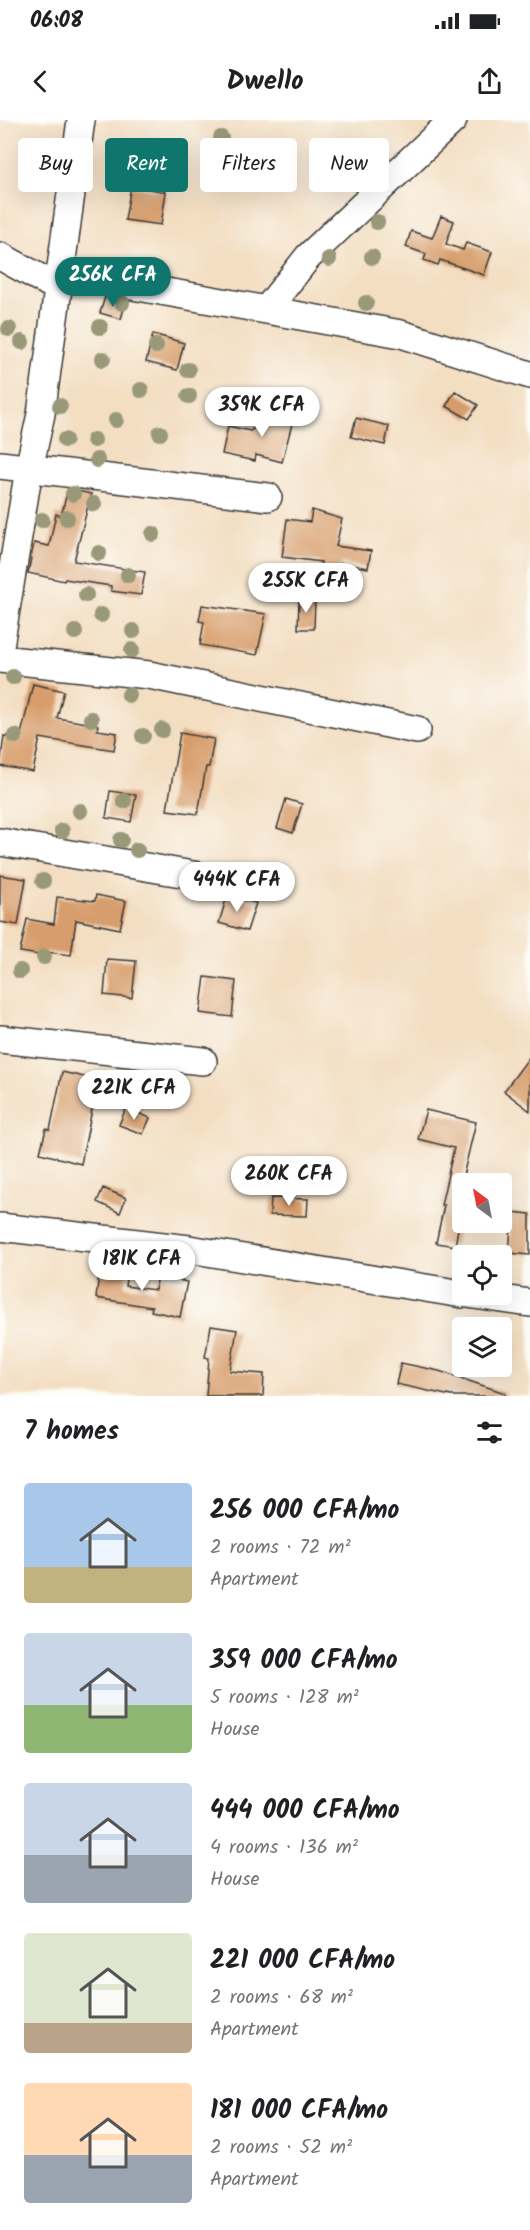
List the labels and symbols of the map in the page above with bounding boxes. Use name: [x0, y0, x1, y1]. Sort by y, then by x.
pin: 256K CFA: [51, 257, 175, 308]
pin: 359K CFA: [200, 387, 324, 438]
pin: 255K CFA: [244, 563, 368, 614]
pin: 444K CFA: [175, 862, 299, 913]
pin: 221K CFA: [72, 1070, 196, 1121]
pin: 260K CFA: [227, 1156, 351, 1207]
north arrow: [452, 1173, 512, 1233]
pin: 181K CFA: [80, 1241, 204, 1292]

